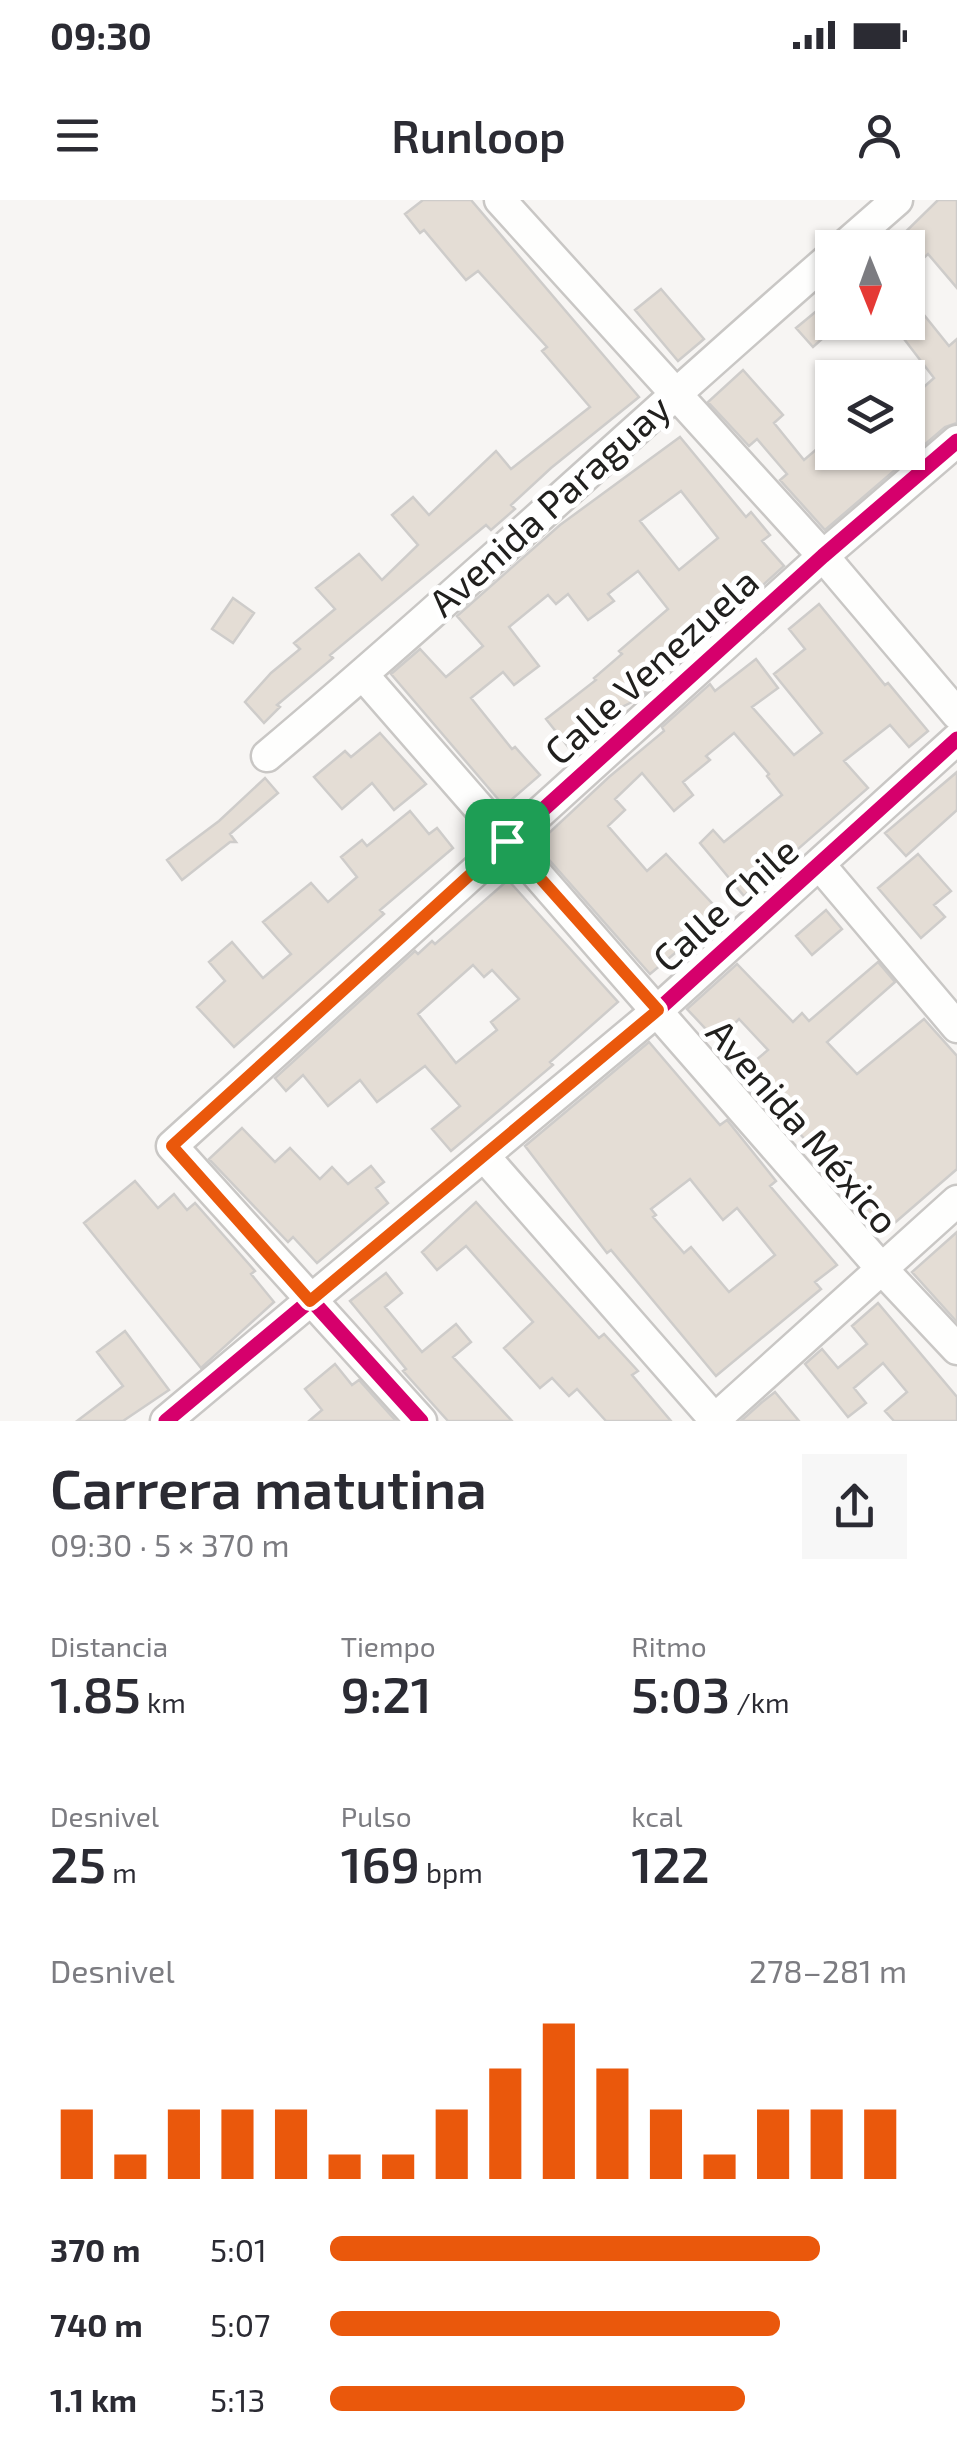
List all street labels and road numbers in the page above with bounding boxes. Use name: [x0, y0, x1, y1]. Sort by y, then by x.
street label: Avenida Paraguay: [419, 384, 679, 625]
street label: Calle Venezuela: [534, 558, 767, 773]
street label: Calle Chile: [643, 827, 807, 980]
street label: Avenida México: [698, 1009, 909, 1242]

